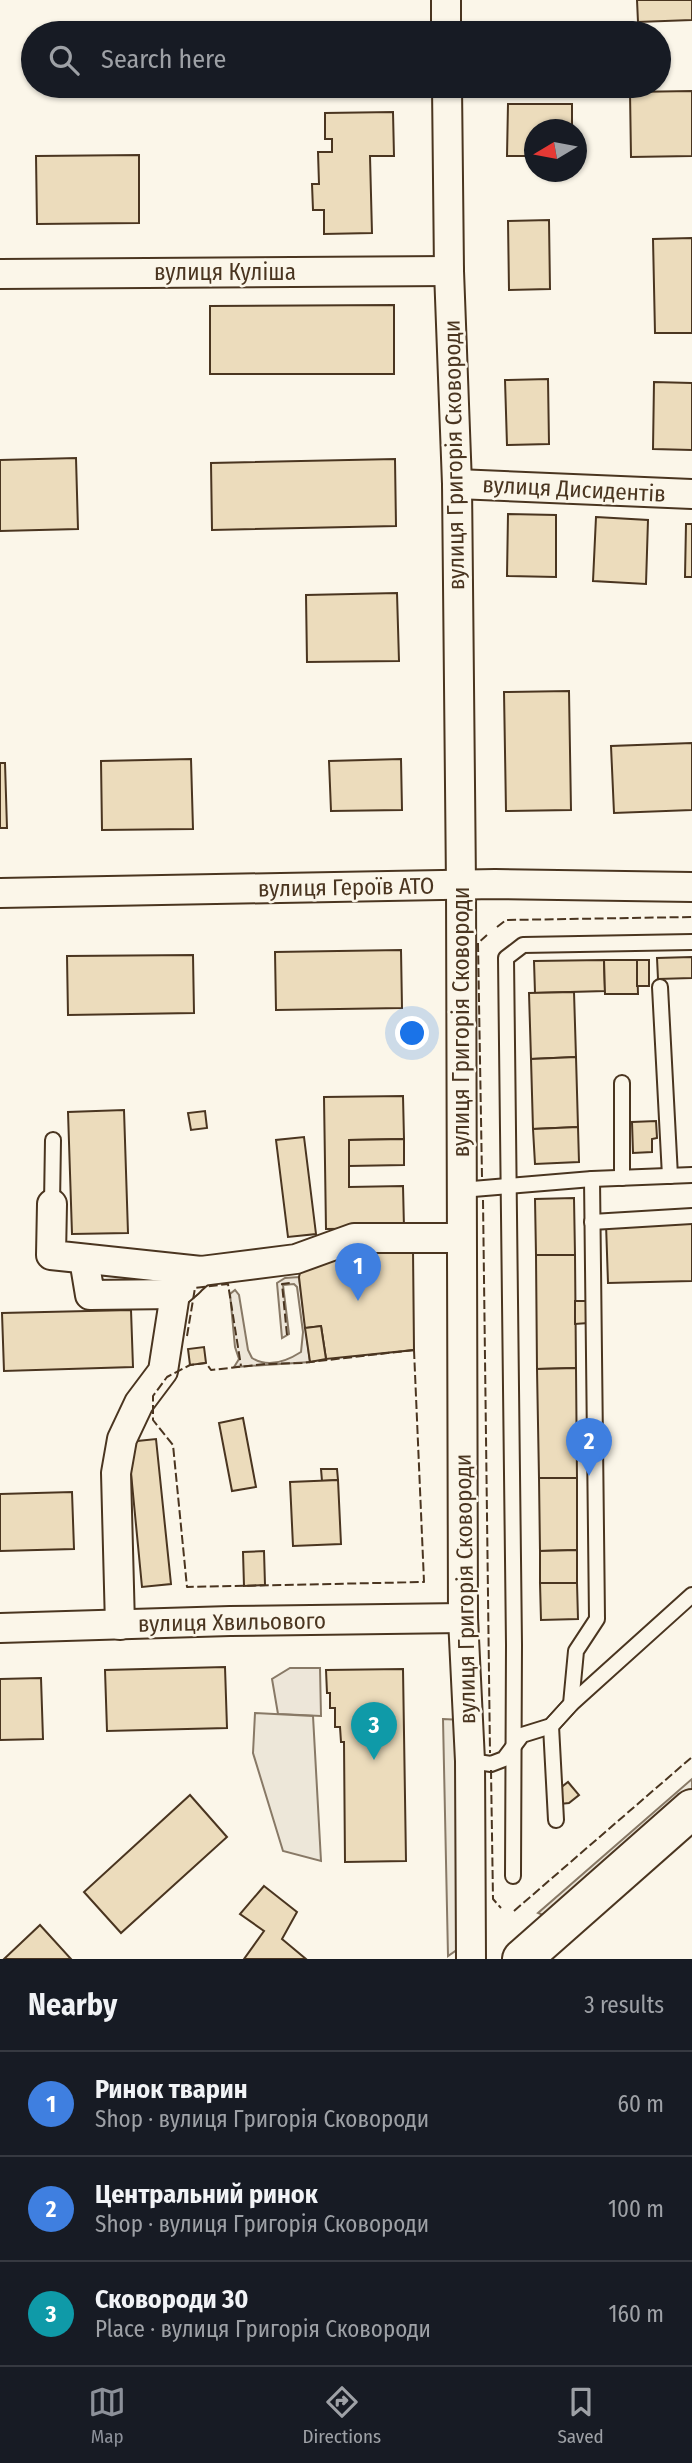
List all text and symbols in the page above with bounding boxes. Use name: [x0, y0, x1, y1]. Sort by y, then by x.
search box: [21, 21, 671, 98]
icon: search: [45, 41, 83, 79]
text: Search here: [101, 44, 226, 75]
north arrow: [524, 119, 587, 182]
street label: вулиця Куліша: [154, 258, 296, 286]
street label: вулиця Григорія Сковороди: [438, 320, 470, 590]
street label: вулиця Дисидентів: [482, 470, 666, 508]
street label: вулиця Героїв АТО: [258, 871, 434, 903]
street label: вулиця Григорія Сковороди: [447, 887, 475, 1157]
your location: [395, 1016, 429, 1050]
pin: 1: [335, 1243, 381, 1301]
pin: 2: [566, 1418, 612, 1476]
street label: вулиця Григорія Сковороди: [449, 1454, 481, 1724]
street label: вулиця Хвильового: [138, 1606, 326, 1638]
pin: 3: [351, 1702, 397, 1760]
text: Nearby: [28, 1987, 117, 2023]
text: 3 results: [584, 1991, 664, 2019]
text: Ринок тварин: [95, 2074, 248, 2105]
text: 1: [46, 2090, 56, 2118]
text: 60 m: [618, 2090, 664, 2118]
text: Shop · вулиця Григорія Сковороди: [95, 2105, 429, 2133]
text: Центральний ринок: [95, 2179, 318, 2210]
text: 2: [46, 2195, 56, 2223]
text: 100 m: [608, 2195, 664, 2223]
text: Shop · вулиця Григорія Сковороди: [95, 2210, 429, 2238]
text: Сковороди 30: [95, 2284, 248, 2315]
text: 3: [46, 2300, 56, 2328]
text: 160 m: [609, 2300, 664, 2328]
text: Place · вулиця Григорія Сковороди: [95, 2315, 431, 2343]
tab: Map: [88, 2383, 126, 2448]
tab: Directions: [302, 2383, 381, 2448]
tab: Saved: [557, 2383, 604, 2448]

